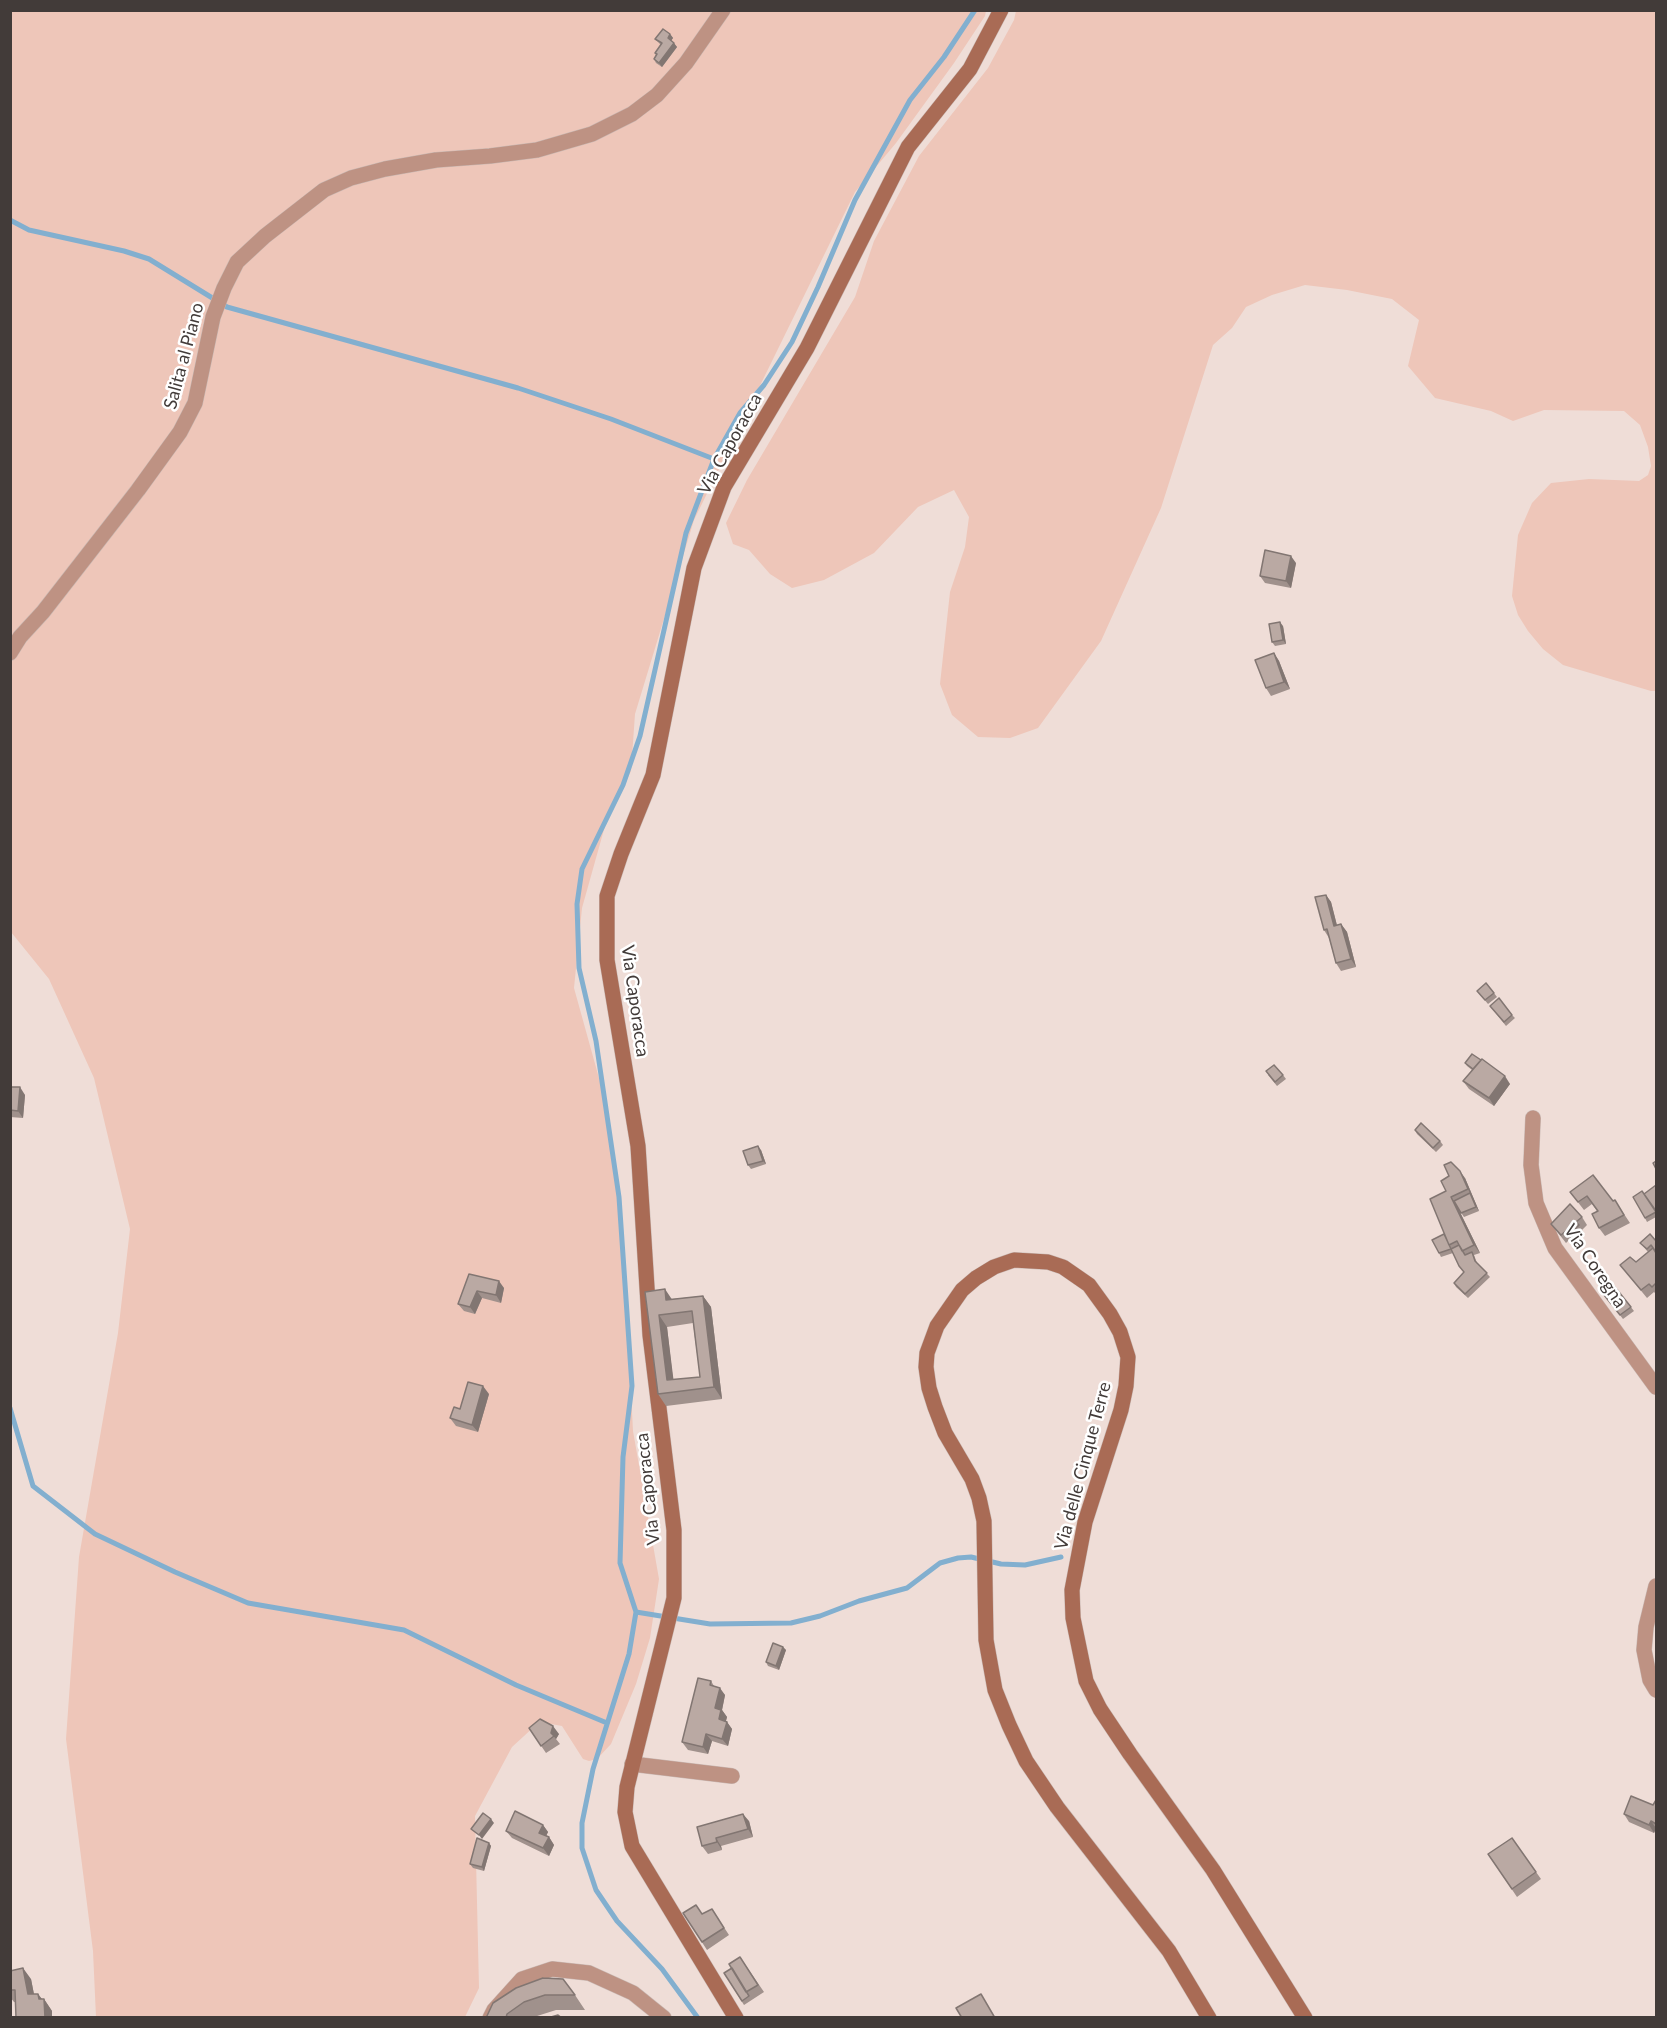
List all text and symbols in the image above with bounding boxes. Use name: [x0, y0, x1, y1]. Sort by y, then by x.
street label: Salita al Piano: [159, 300, 209, 412]
street label: Via Caporacca: [693, 389, 767, 499]
street label: Via Caporacca: [616, 944, 654, 1058]
street label: Via Coregna: [1559, 1220, 1631, 1312]
street label: Via delle Cinque Terre: [1050, 1380, 1116, 1552]
street label: Via Caporacca: [631, 1432, 665, 1546]

